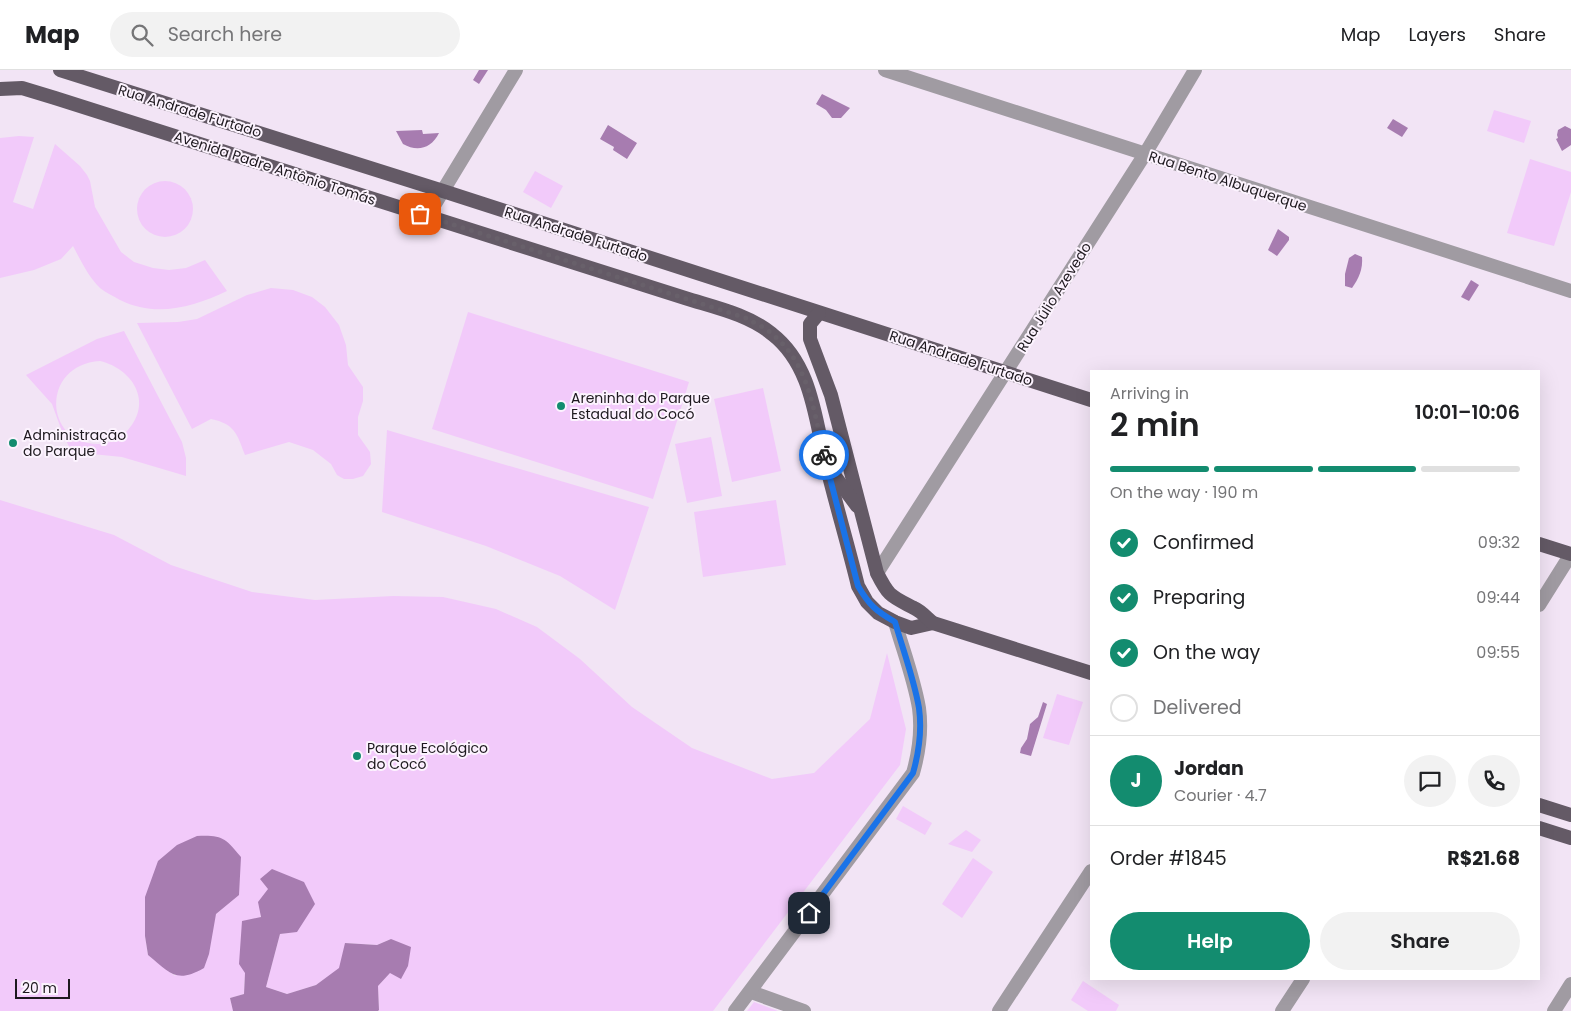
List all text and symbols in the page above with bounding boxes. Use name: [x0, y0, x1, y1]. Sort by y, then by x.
search box: [110, 12, 460, 57]
text: Map: [25, 18, 80, 51]
icon: search: [128, 21, 156, 49]
text: Search here: [168, 21, 282, 48]
text: Map: [1341, 22, 1381, 47]
text: Layers: [1409, 22, 1466, 47]
text: Share: [1494, 22, 1546, 47]
street label: Rua Andrade Furtado: [116, 80, 264, 142]
street label: Avenida Padre Antônio Tomás: [172, 126, 378, 210]
street label: Rua Bento Albuquerque: [1146, 146, 1310, 216]
pin: [399, 193, 441, 235]
icon: bag: [406, 200, 434, 228]
street label: Rua Andrade Furtado: [502, 201, 650, 267]
street label: Rua Júlio Azevedo: [1012, 238, 1096, 356]
street label: Rua Andrade Furtado: [887, 325, 1035, 391]
text: Arriving in: [1110, 382, 1189, 405]
place label: Areninha do Parque Estadual do Cocó: [571, 388, 710, 424]
text: 10:01–10:06: [1415, 399, 1520, 426]
marker: Areninha do Parque Estadual do Cocó: [555, 400, 567, 412]
text: 2 min: [1110, 402, 1200, 447]
place label: Administração do Parque: [23, 425, 126, 461]
courier: [799, 430, 849, 480]
marker: Administração do Parque: [7, 437, 19, 449]
icon: bike: [810, 441, 838, 469]
text: On the way · 190 m: [1110, 481, 1258, 504]
icon: check: [1110, 529, 1138, 557]
text: Confirmed: [1153, 529, 1254, 556]
text: 09:32: [1478, 531, 1520, 554]
icon: check: [1110, 584, 1138, 612]
text: Preparing: [1153, 584, 1245, 611]
text: 09:44: [1476, 586, 1520, 609]
icon: check: [1110, 639, 1138, 667]
text: On the way: [1153, 639, 1260, 666]
text: 09:55: [1476, 641, 1520, 664]
text: Delivered: [1153, 694, 1242, 721]
place label: Parque Ecológico do Cocó: [367, 738, 488, 774]
marker: Parque Ecológico do Cocó: [351, 750, 363, 762]
text: Jordan: [1174, 755, 1244, 782]
button: chat: [1404, 755, 1456, 807]
button: phone: [1468, 755, 1520, 807]
text: J: [1131, 767, 1141, 794]
text: Courier · 4.7: [1174, 784, 1267, 807]
text: Order #1845: [1110, 845, 1227, 872]
text: R$21.68: [1447, 845, 1520, 872]
pin: [788, 892, 830, 934]
icon: home: [795, 899, 823, 927]
button: Help: [1110, 912, 1310, 970]
button: Share: [1320, 912, 1520, 970]
scale bar: [15, 976, 70, 999]
text: 20 m: [22, 978, 57, 998]

